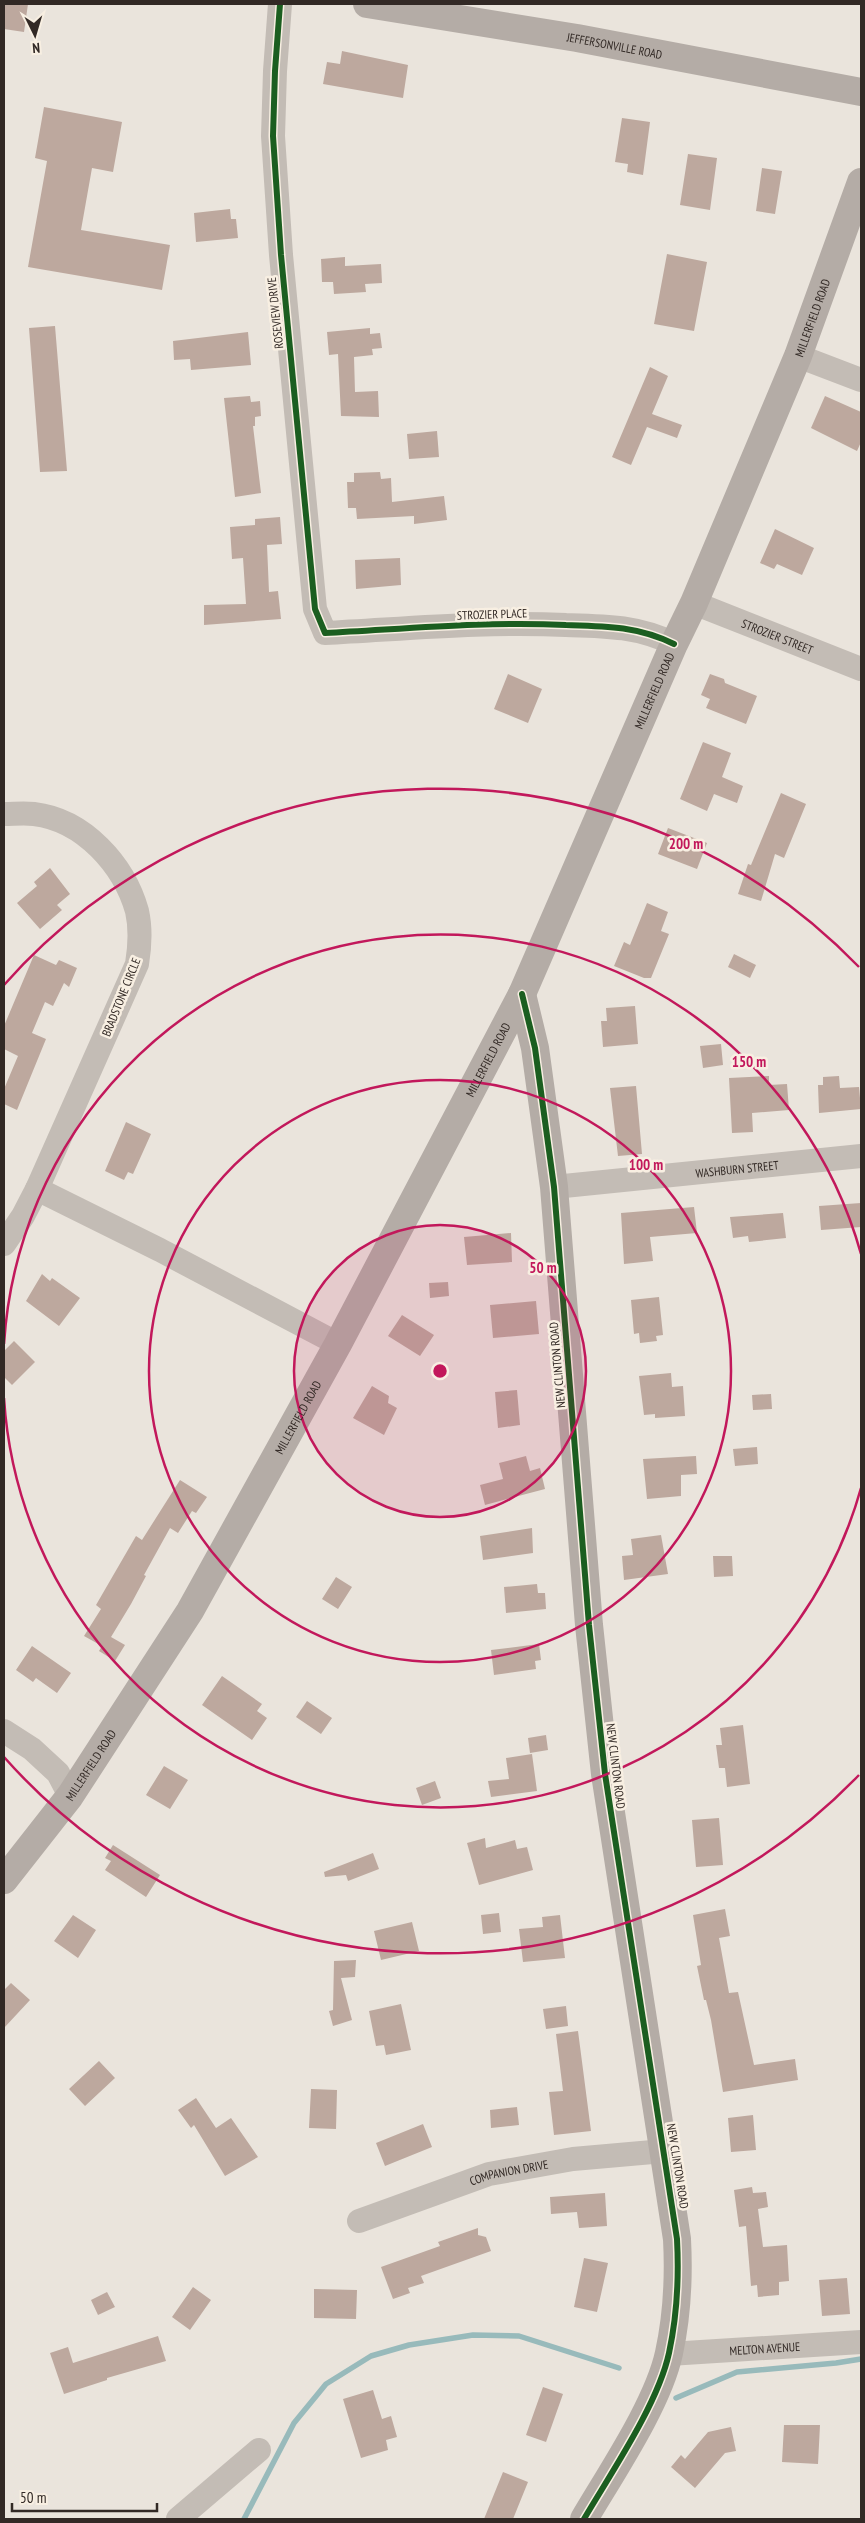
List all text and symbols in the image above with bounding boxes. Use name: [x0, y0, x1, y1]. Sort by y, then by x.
north arrow: [10, 10, 60, 60]
street label: JEFFERSONVILLE ROAD: [565, 29, 664, 62]
text: N: [32, 39, 41, 57]
street label: ROSEVIEW DRIVE: [264, 277, 286, 349]
street label: MILLERFIELD ROAD: [791, 277, 833, 359]
street label: STROZIER PLACE: [457, 605, 527, 623]
street label: STROZIER STREET: [740, 615, 816, 657]
street label: MILLERFIELD ROAD: [631, 650, 677, 731]
text: 200 m: [669, 834, 703, 853]
street label: BRADSTONE CIRCLE: [98, 956, 144, 1038]
street label: MILLERFIELD ROAD: [462, 1020, 513, 1099]
text: 150 m: [732, 1052, 766, 1071]
text: 100 m: [629, 1155, 663, 1174]
street label: WASHBURN STREET: [695, 1157, 780, 1180]
text: 50 m: [529, 1258, 557, 1277]
street label: NEW CLINTON ROAD: [546, 1322, 568, 1408]
centre of rings: [431, 1362, 449, 1380]
street label: MILLERFIELD ROAD: [271, 1378, 324, 1457]
street label: NEW CLINTON ROAD: [603, 1722, 629, 1810]
street label: MILLERFIELD ROAD: [62, 1726, 119, 1803]
street label: NEW CLINTON ROAD: [664, 2122, 692, 2210]
street label: COMPANION DRIVE: [467, 2156, 549, 2188]
street label: MELTON AVENUE: [729, 2338, 801, 2358]
scale bar: [12, 2480, 158, 2512]
text: 50 m: [20, 2488, 46, 2507]

